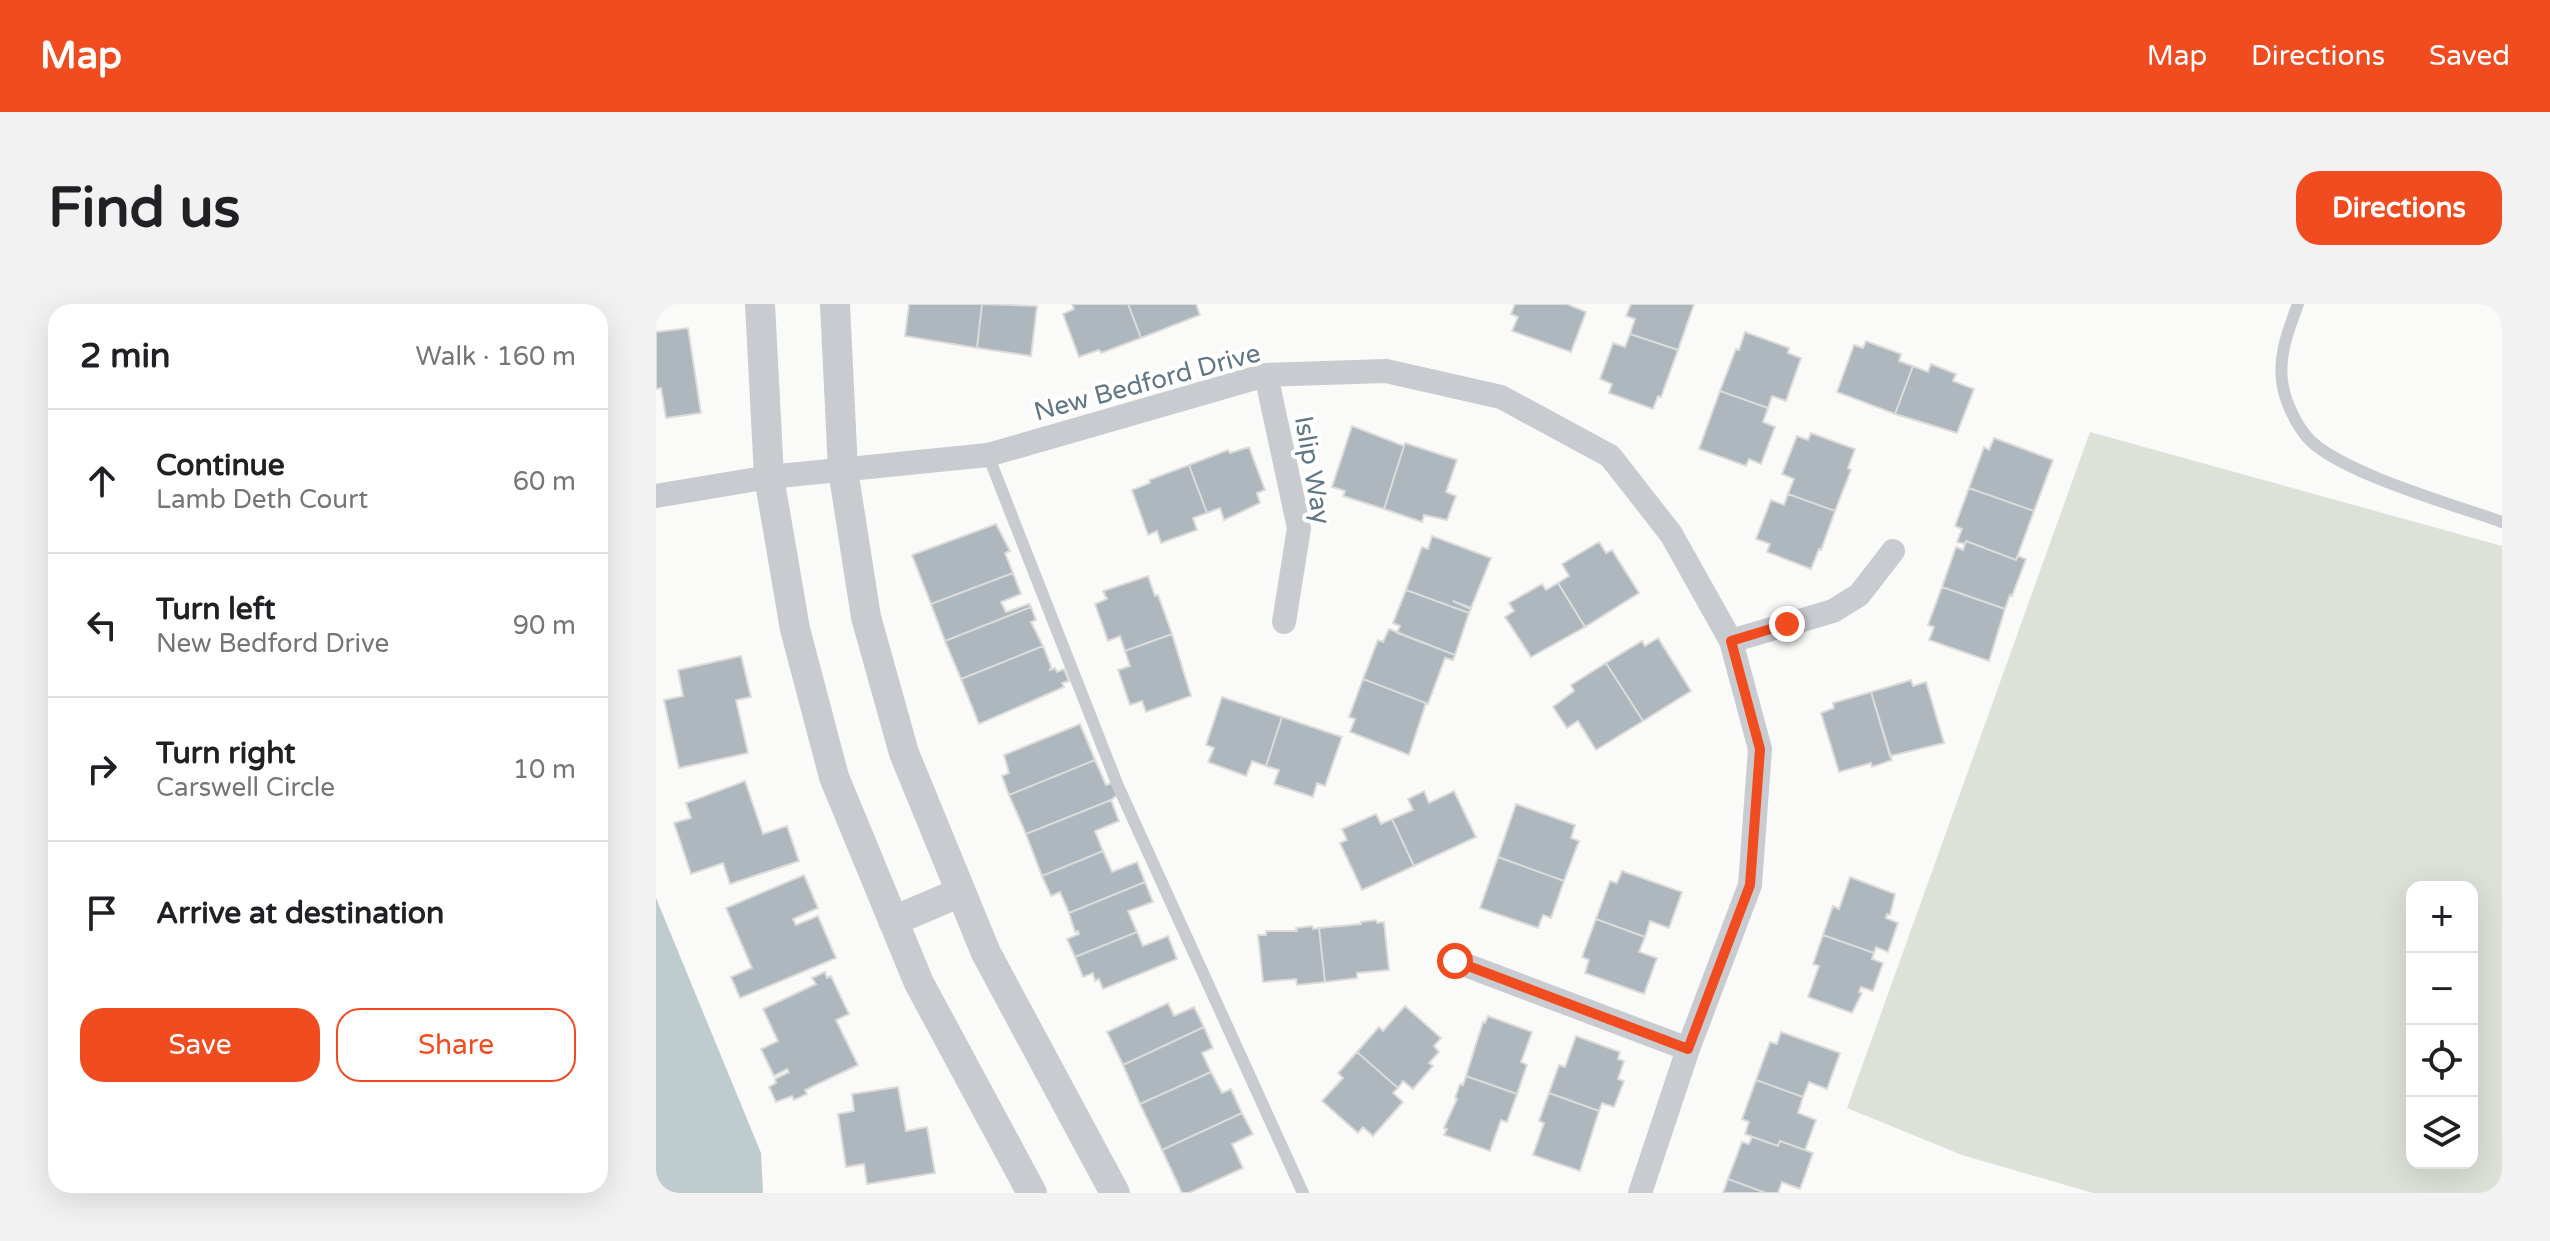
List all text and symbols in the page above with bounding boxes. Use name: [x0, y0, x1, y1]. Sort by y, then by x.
text: Map: [40, 33, 122, 79]
text: Map: [2147, 39, 2207, 73]
text: Directions: [2251, 39, 2385, 73]
text: Saved: [2429, 39, 2510, 73]
button: Directions: [2296, 171, 2502, 245]
text: Find us: [48, 175, 240, 242]
text: 2 min: [80, 336, 171, 377]
street label: New Bedford Drive: [1030, 337, 1264, 428]
text: Walk · 160 m: [416, 341, 576, 372]
street label: Islip Way: [1288, 414, 1337, 527]
text: Continue: [156, 447, 285, 484]
icon: ahead: [80, 459, 124, 503]
text: 60 m: [513, 466, 576, 497]
text: Lamb Deth Court: [156, 484, 368, 515]
text: Turn left: [156, 591, 275, 628]
icon: left: [80, 603, 124, 647]
route end: [1769, 606, 1805, 642]
text: 90 m: [513, 610, 576, 641]
text: New Bedford Drive: [156, 628, 389, 659]
text: Turn right: [156, 735, 296, 772]
icon: right: [80, 747, 124, 791]
text: 10 m: [513, 754, 576, 785]
text: Carswell Circle: [156, 772, 335, 803]
map controls: [2406, 881, 2478, 1169]
button: +: [2406, 881, 2478, 953]
icon: arrive: [80, 891, 124, 935]
text: Arrive at destination: [156, 895, 444, 932]
route start: [1437, 943, 1473, 979]
button: −: [2406, 953, 2478, 1025]
button: Save: [80, 1008, 320, 1082]
button: Share: [336, 1008, 576, 1082]
button: locate: [2406, 1025, 2478, 1097]
button: layers: [2406, 1097, 2478, 1169]

